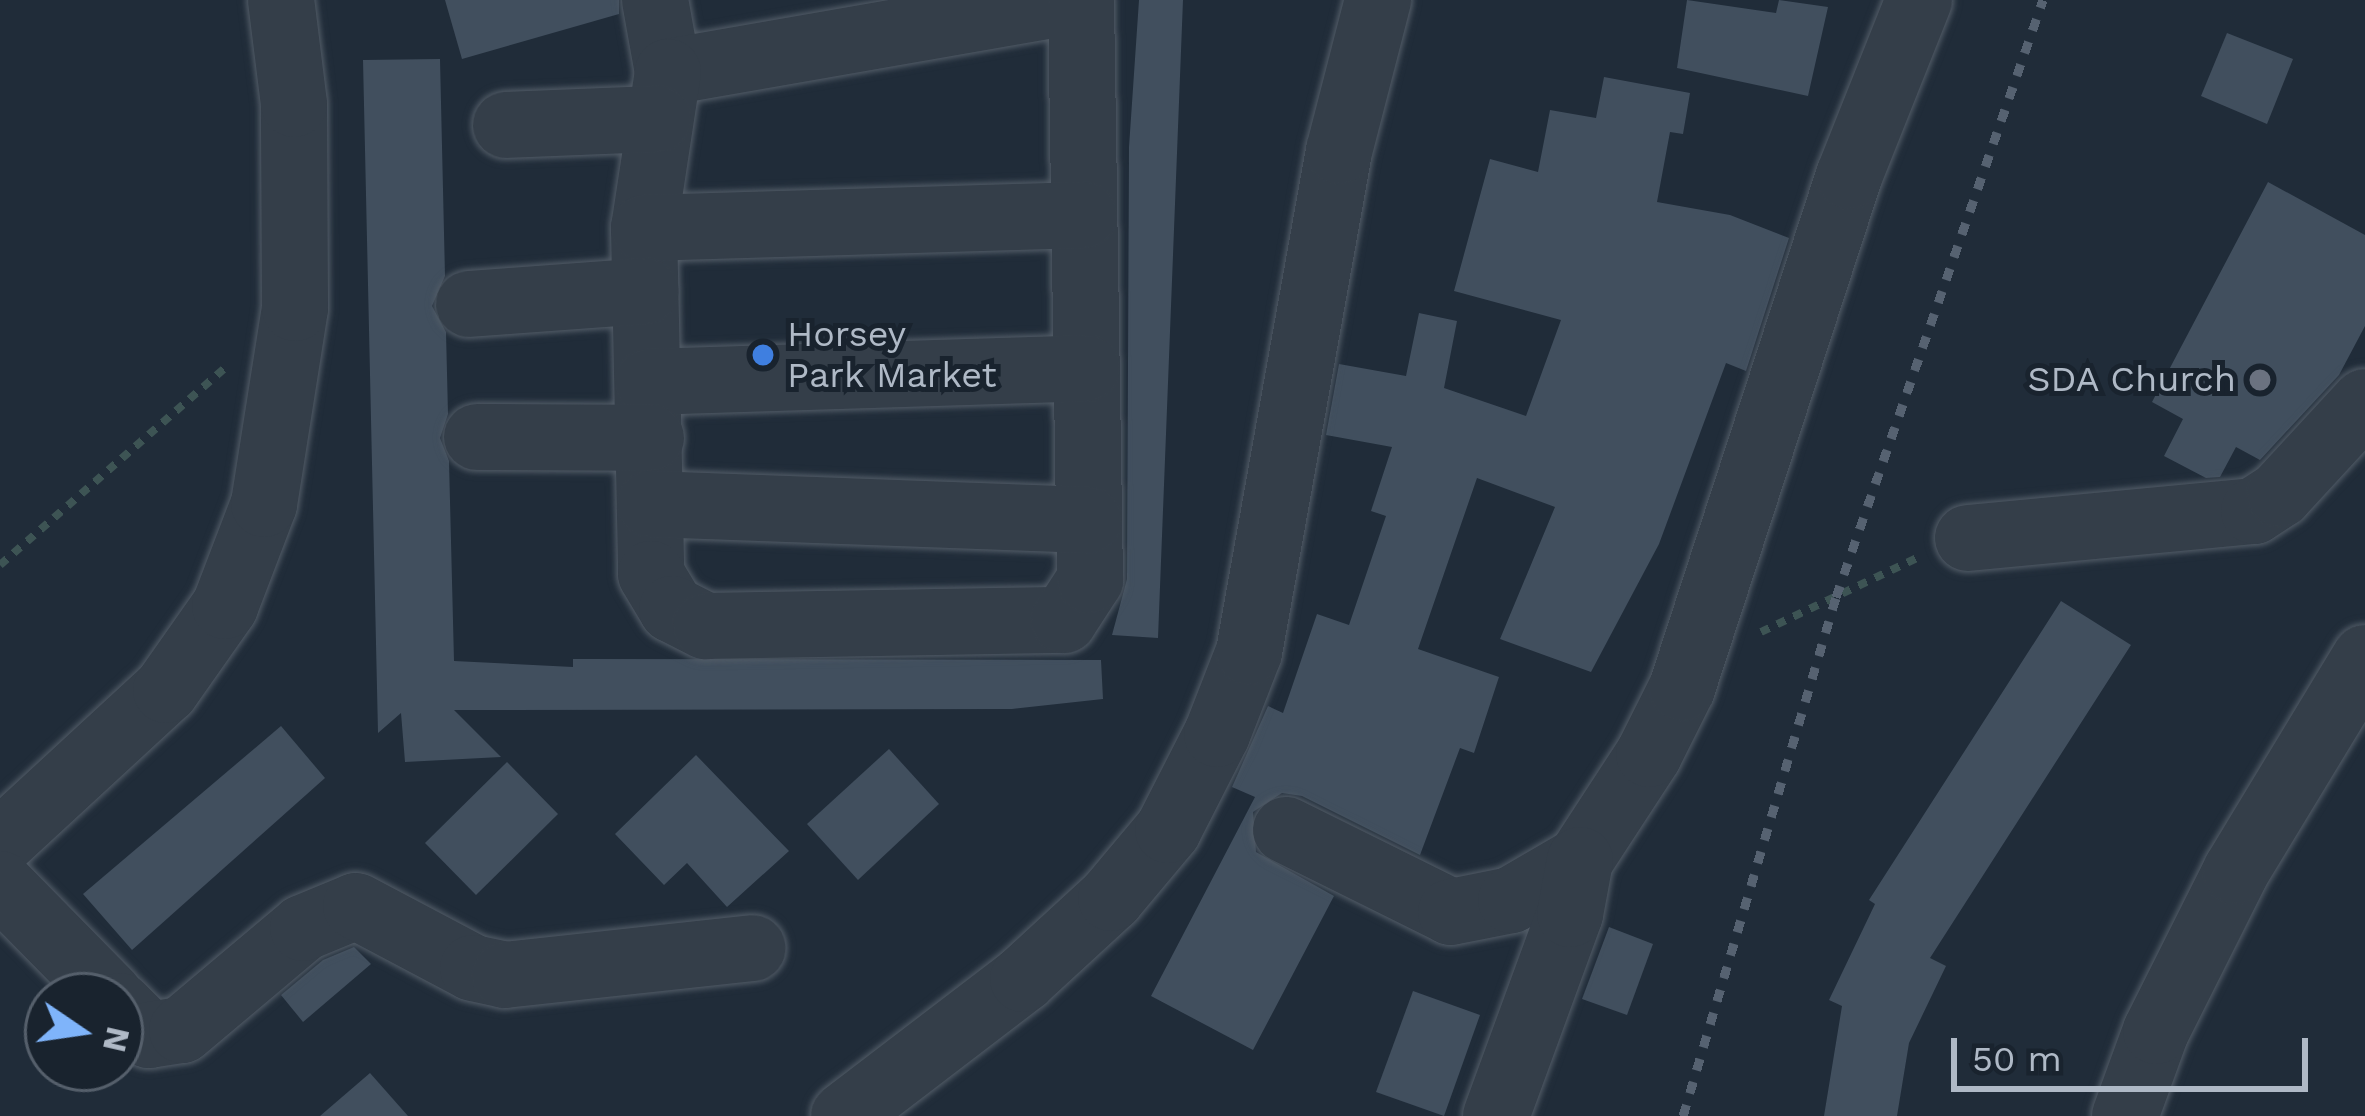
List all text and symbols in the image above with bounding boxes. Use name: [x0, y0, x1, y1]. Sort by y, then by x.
place label: Horsey Park Market: [787, 312, 997, 397]
marker: Horsey Park Market: [750, 342, 776, 368]
place label: SDA Church: [2026, 358, 2236, 402]
marker: SDA Church: [2247, 367, 2273, 393]
north arrow: [24, 972, 144, 1092]
scale bar: [1957, 1014, 2314, 1088]
text: N: [95, 1023, 138, 1056]
text: 50 m: [1972, 1038, 2062, 1080]

